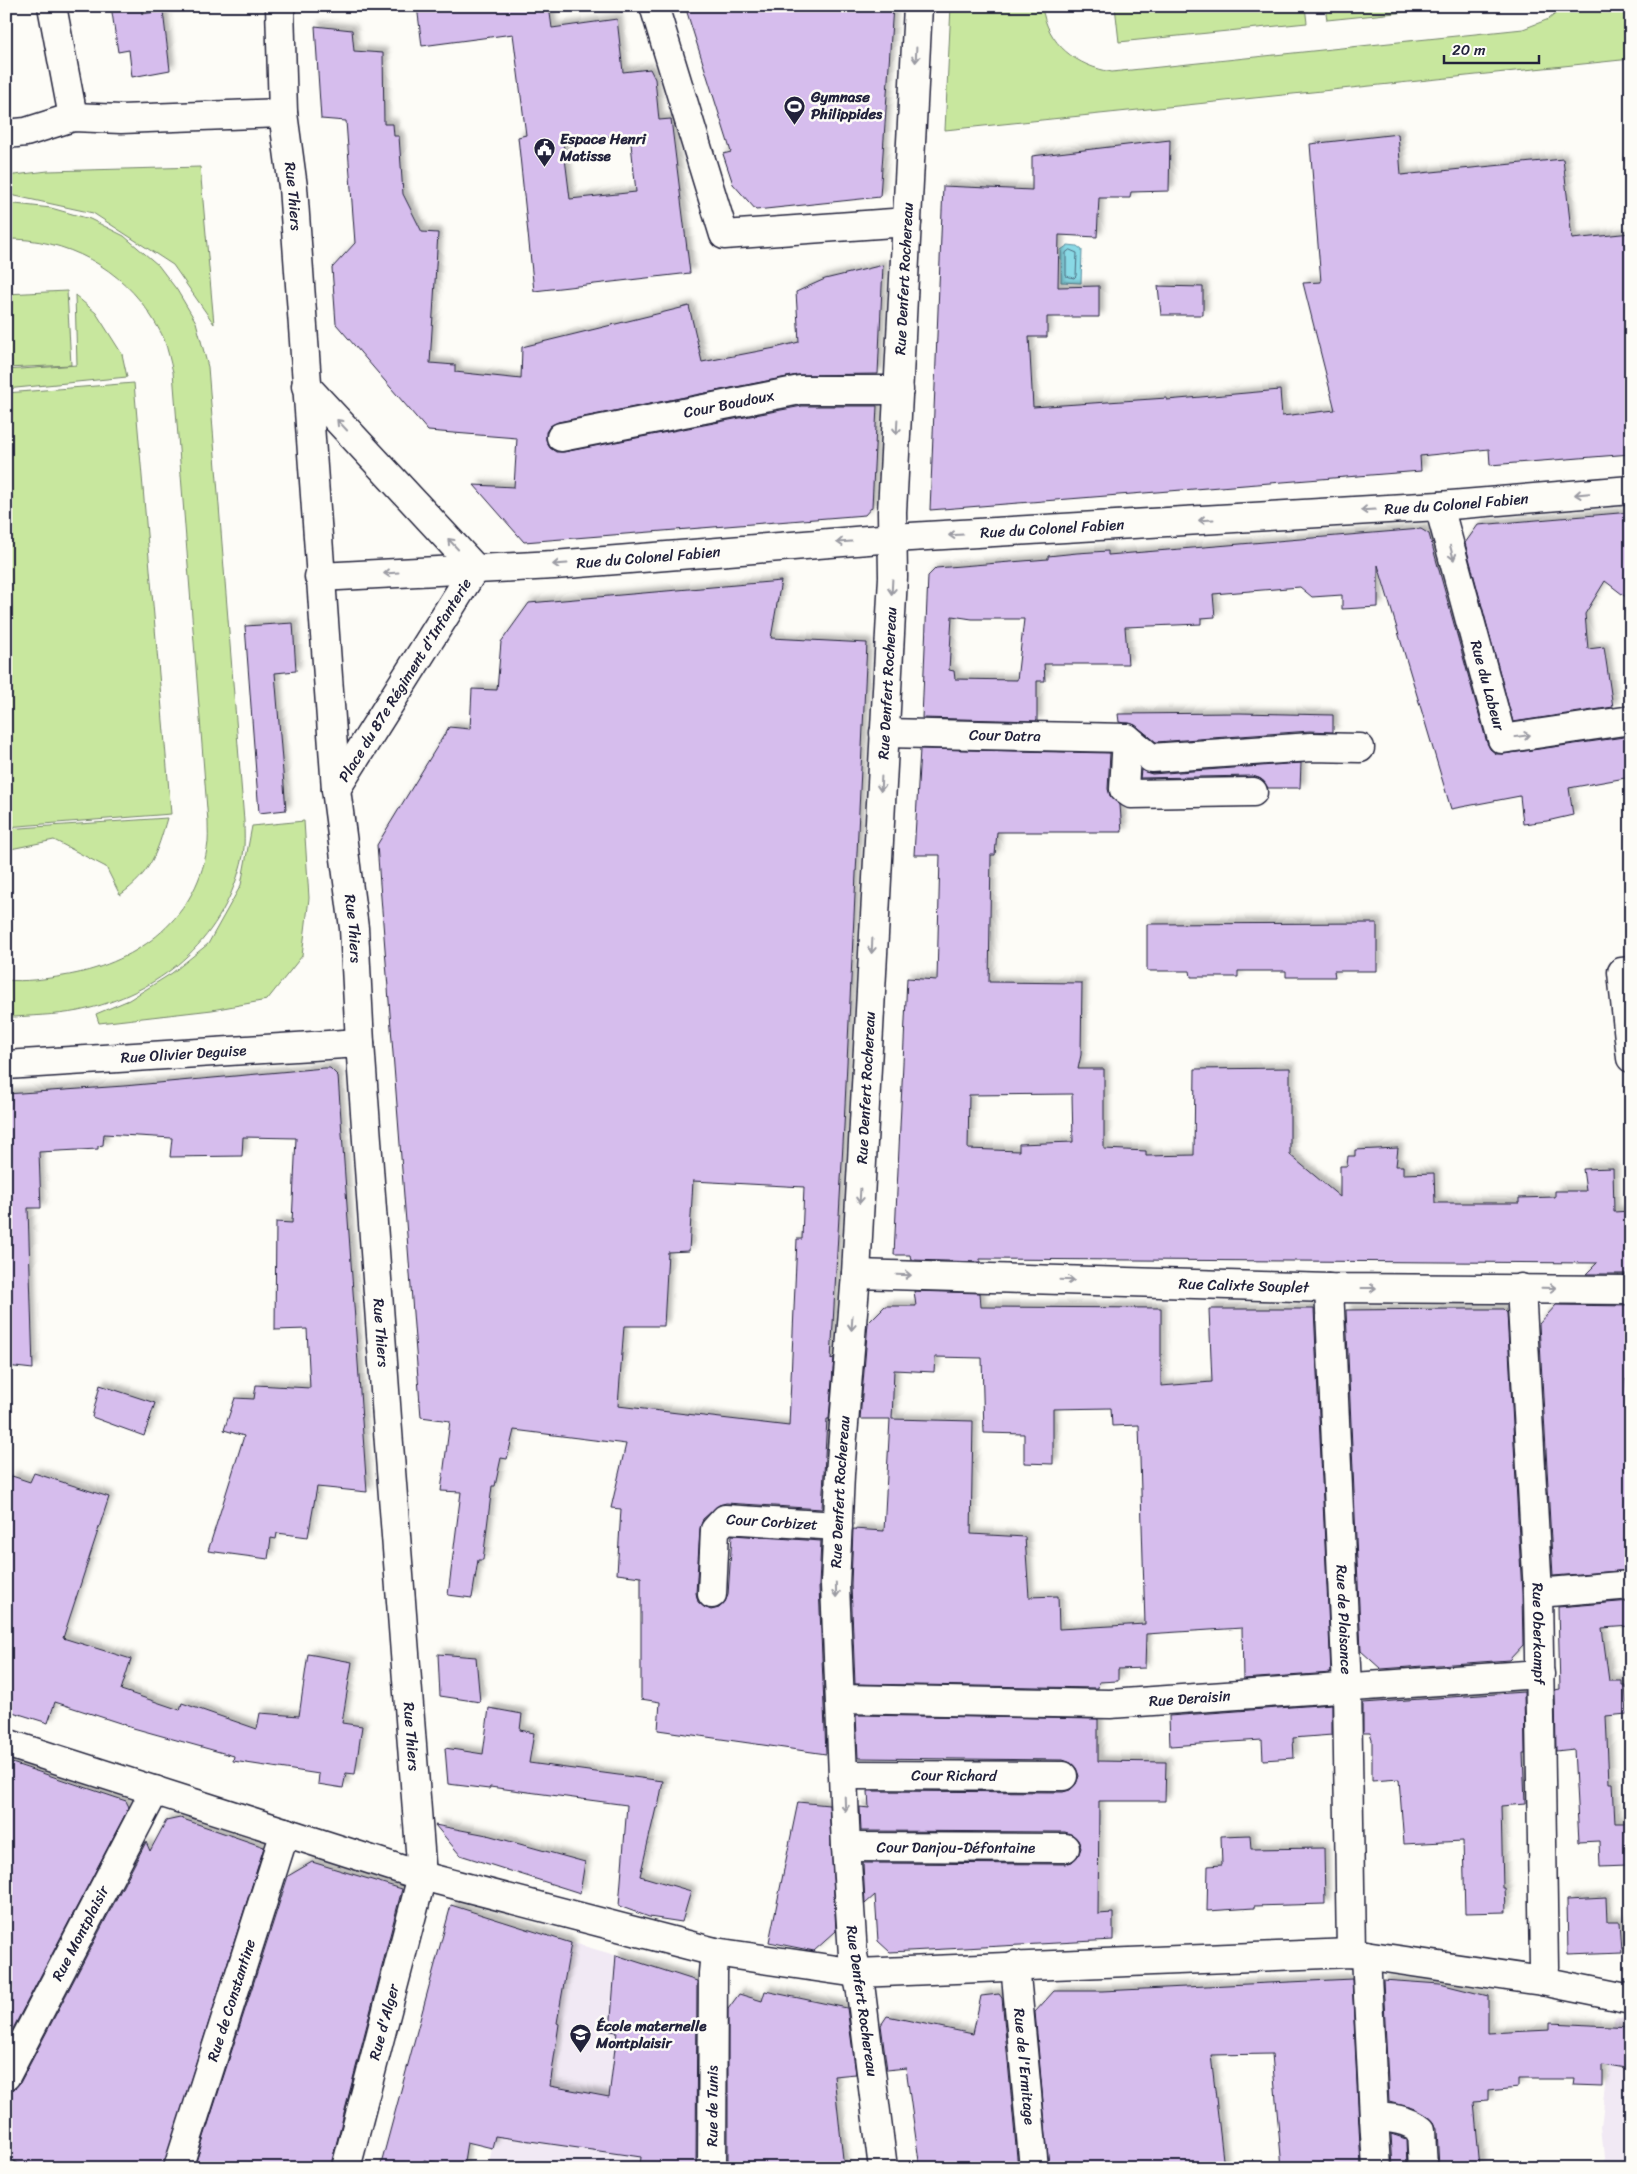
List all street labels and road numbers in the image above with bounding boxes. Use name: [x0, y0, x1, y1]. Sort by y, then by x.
street label: Rue Thiers: [277, 160, 309, 232]
street label: Rue Denfert Rochereau: [887, 202, 921, 356]
street label: Cour Boudoux: [681, 382, 776, 426]
street label: Rue du Colonel Fabien: [1384, 486, 1530, 522]
street label: Rue du Colonel Fabien: [980, 511, 1125, 546]
street label: Rue du Colonel Fabien: [575, 539, 721, 576]
street label: Place du 87e Régiment d'Infanterie: [331, 573, 479, 787]
street label: Rue Denfert Rochereau: [870, 606, 904, 760]
street label: Rue du Labeur: [1463, 637, 1512, 735]
street label: Cour Datra: [969, 722, 1042, 749]
street label: Rue Thiers: [337, 893, 369, 964]
street label: Rue Denfert Rochereau: [849, 1011, 883, 1165]
street label: Rue Olivier Deguise: [120, 1037, 247, 1071]
street label: Rue Calixte Souplet: [1178, 1271, 1310, 1300]
street label: Rue Thiers: [365, 1297, 396, 1369]
street label: Rue Denfert Rochereau: [823, 1415, 858, 1569]
street label: Cour Corbizet: [725, 1506, 819, 1538]
street label: Rue de Plaisance: [1328, 1564, 1359, 1675]
street label: Rue Oberkampf: [1524, 1582, 1552, 1686]
street label: Rue Deraisin: [1148, 1683, 1232, 1714]
street label: Rue Thiers: [396, 1701, 427, 1773]
street label: Cour Richard: [911, 1762, 998, 1789]
street label: Cour Danjou-Défontaine: [877, 1834, 1035, 1861]
street label: Rue Montplaisir: [45, 1880, 117, 1986]
street label: Rue Denfert Rochereau: [839, 1924, 885, 2078]
street label: Rue de Constantine: [200, 1935, 263, 2065]
street label: Rue d'Alger: [361, 1980, 407, 2063]
street label: Rue de l'Ermitage: [1006, 2007, 1043, 2126]
street label: Rue de Tunis: [699, 2064, 726, 2147]

